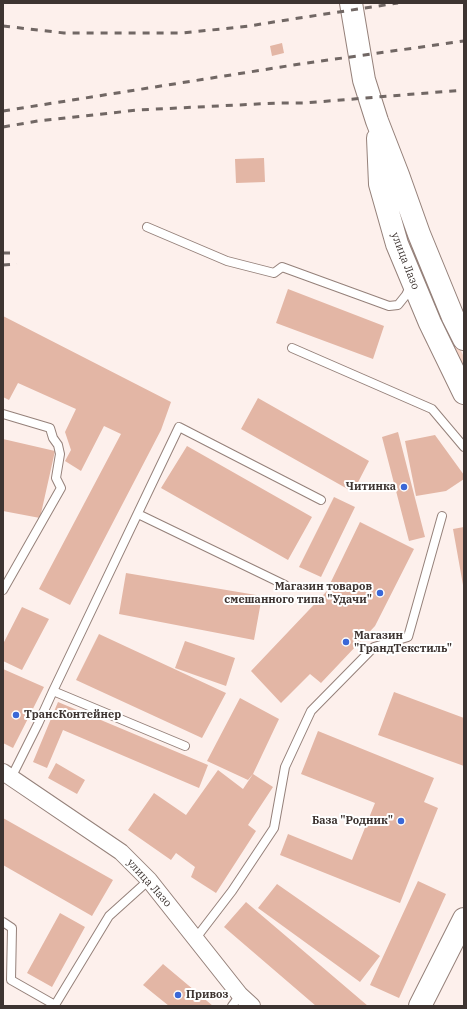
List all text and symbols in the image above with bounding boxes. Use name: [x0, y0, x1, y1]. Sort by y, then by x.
street label: улица Лазо: [388, 230, 422, 292]
place label: Читинка: [346, 480, 396, 494]
marker: Читинка: [399, 482, 409, 492]
place label: Магазин товаров смешанного типа "Удачи": [224, 580, 372, 606]
marker: Магазин товаров смешанного типа "Удачи": [375, 588, 385, 598]
place label: Магазин "ГрандТекстиль": [354, 629, 452, 655]
marker: Магазин "ГрандТекстиль": [341, 637, 351, 647]
place label: ТрансКонтейнер: [24, 708, 121, 722]
marker: ТрансКонтейнер: [11, 710, 21, 720]
place label: База "Родник": [312, 814, 393, 828]
marker: База "Родник": [396, 816, 406, 826]
street label: улица Лазо: [124, 856, 174, 910]
place label: Привоз: [186, 988, 228, 1002]
marker: Привоз: [173, 990, 183, 1000]

